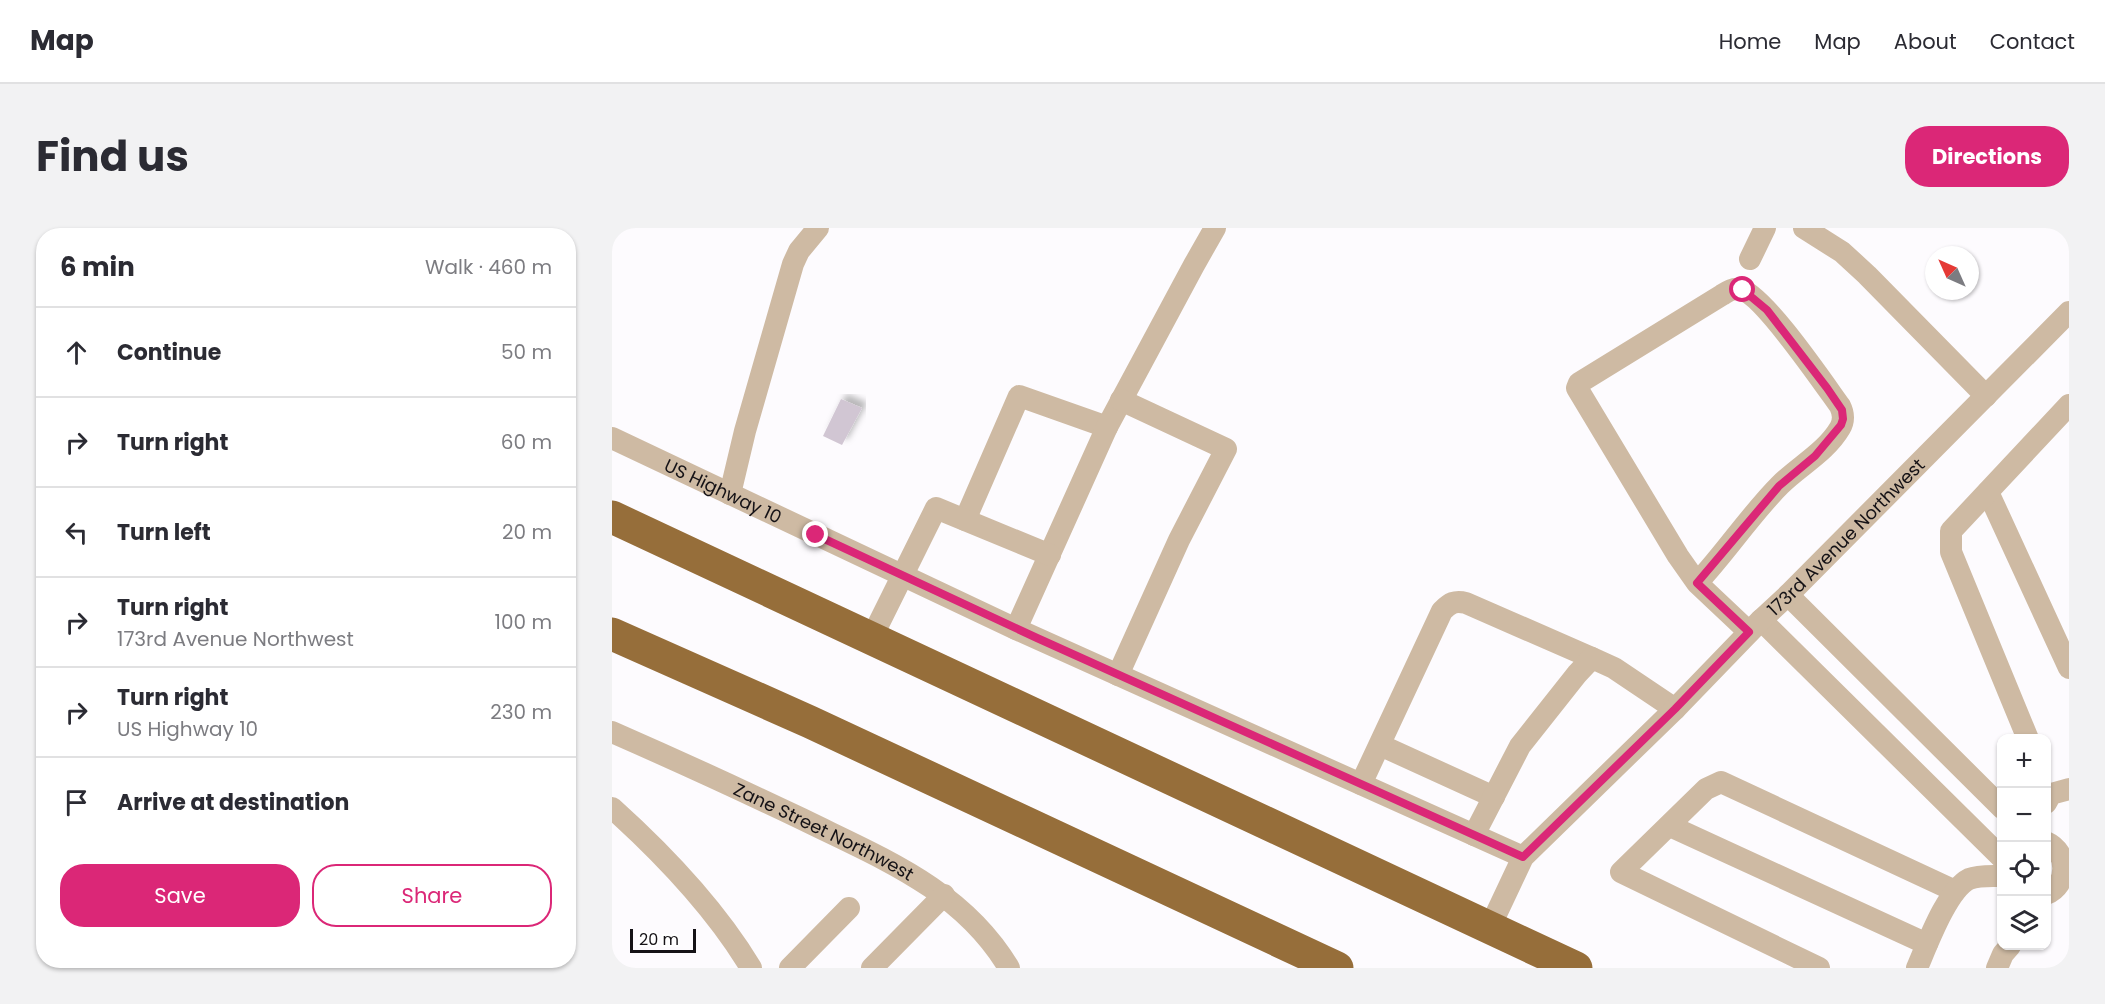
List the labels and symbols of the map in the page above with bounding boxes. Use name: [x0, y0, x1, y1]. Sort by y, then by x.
north arrow: [1925, 246, 1979, 300]
route start: [1729, 276, 1755, 302]
street label: US Highway 10: [660, 452, 786, 529]
street label: 173rd Avenue Northwest: [1761, 452, 1930, 621]
route end: [802, 521, 828, 547]
street label: Zane Street Northwest: [730, 776, 919, 886]
scale bar: [630, 926, 696, 954]

